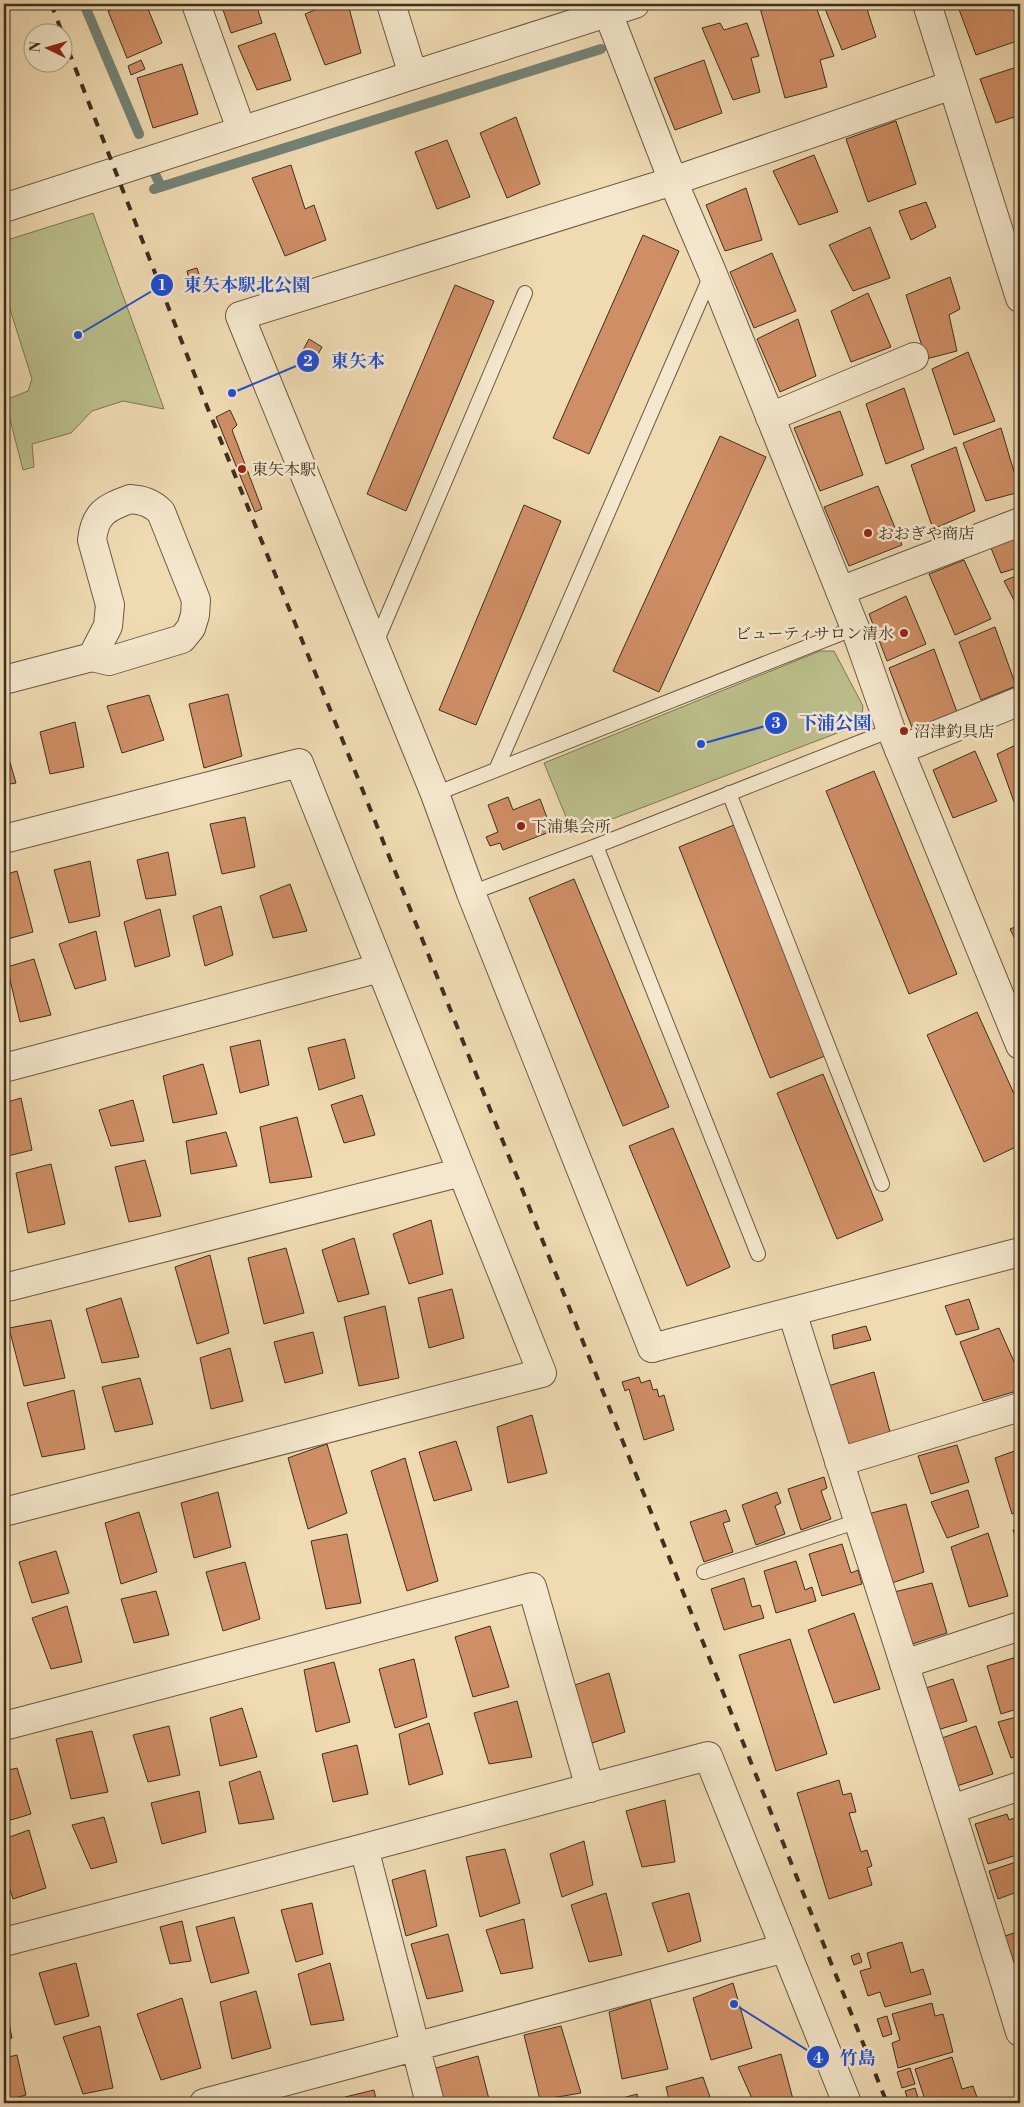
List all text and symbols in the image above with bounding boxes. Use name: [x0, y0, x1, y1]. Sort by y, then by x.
north arrow: [22, 22, 72, 72]
text: N: [27, 41, 45, 53]
callout: 東矢本駅北公園: [149, 268, 320, 301]
text: 東矢本駅北公園: [184, 274, 310, 297]
text: 1: [158, 276, 166, 295]
callout: 東矢本: [296, 344, 395, 377]
text: 東矢本: [331, 350, 385, 373]
text: 2: [303, 352, 313, 371]
place label: 東矢本駅: [252, 460, 316, 480]
marker: 東矢本駅: [236, 463, 248, 475]
place label: おおぎや商店: [878, 524, 974, 544]
marker: おおぎや商店: [862, 527, 874, 539]
place label: ビューティサロン清水: [735, 624, 894, 644]
marker: ビューティサロン清水: [898, 627, 910, 639]
callout: 下浦公園: [764, 706, 881, 739]
text: 下浦公園: [799, 712, 871, 735]
text: 3: [771, 714, 781, 733]
place label: 沼津釣具店: [914, 722, 994, 742]
marker: 沼津釣具店: [898, 725, 910, 737]
place label: 下浦集会所: [531, 817, 611, 837]
marker: 下浦集会所: [515, 820, 527, 832]
callout: 竹島: [805, 2041, 886, 2074]
text: 竹島: [840, 2047, 876, 2070]
text: 4: [813, 2049, 823, 2068]

